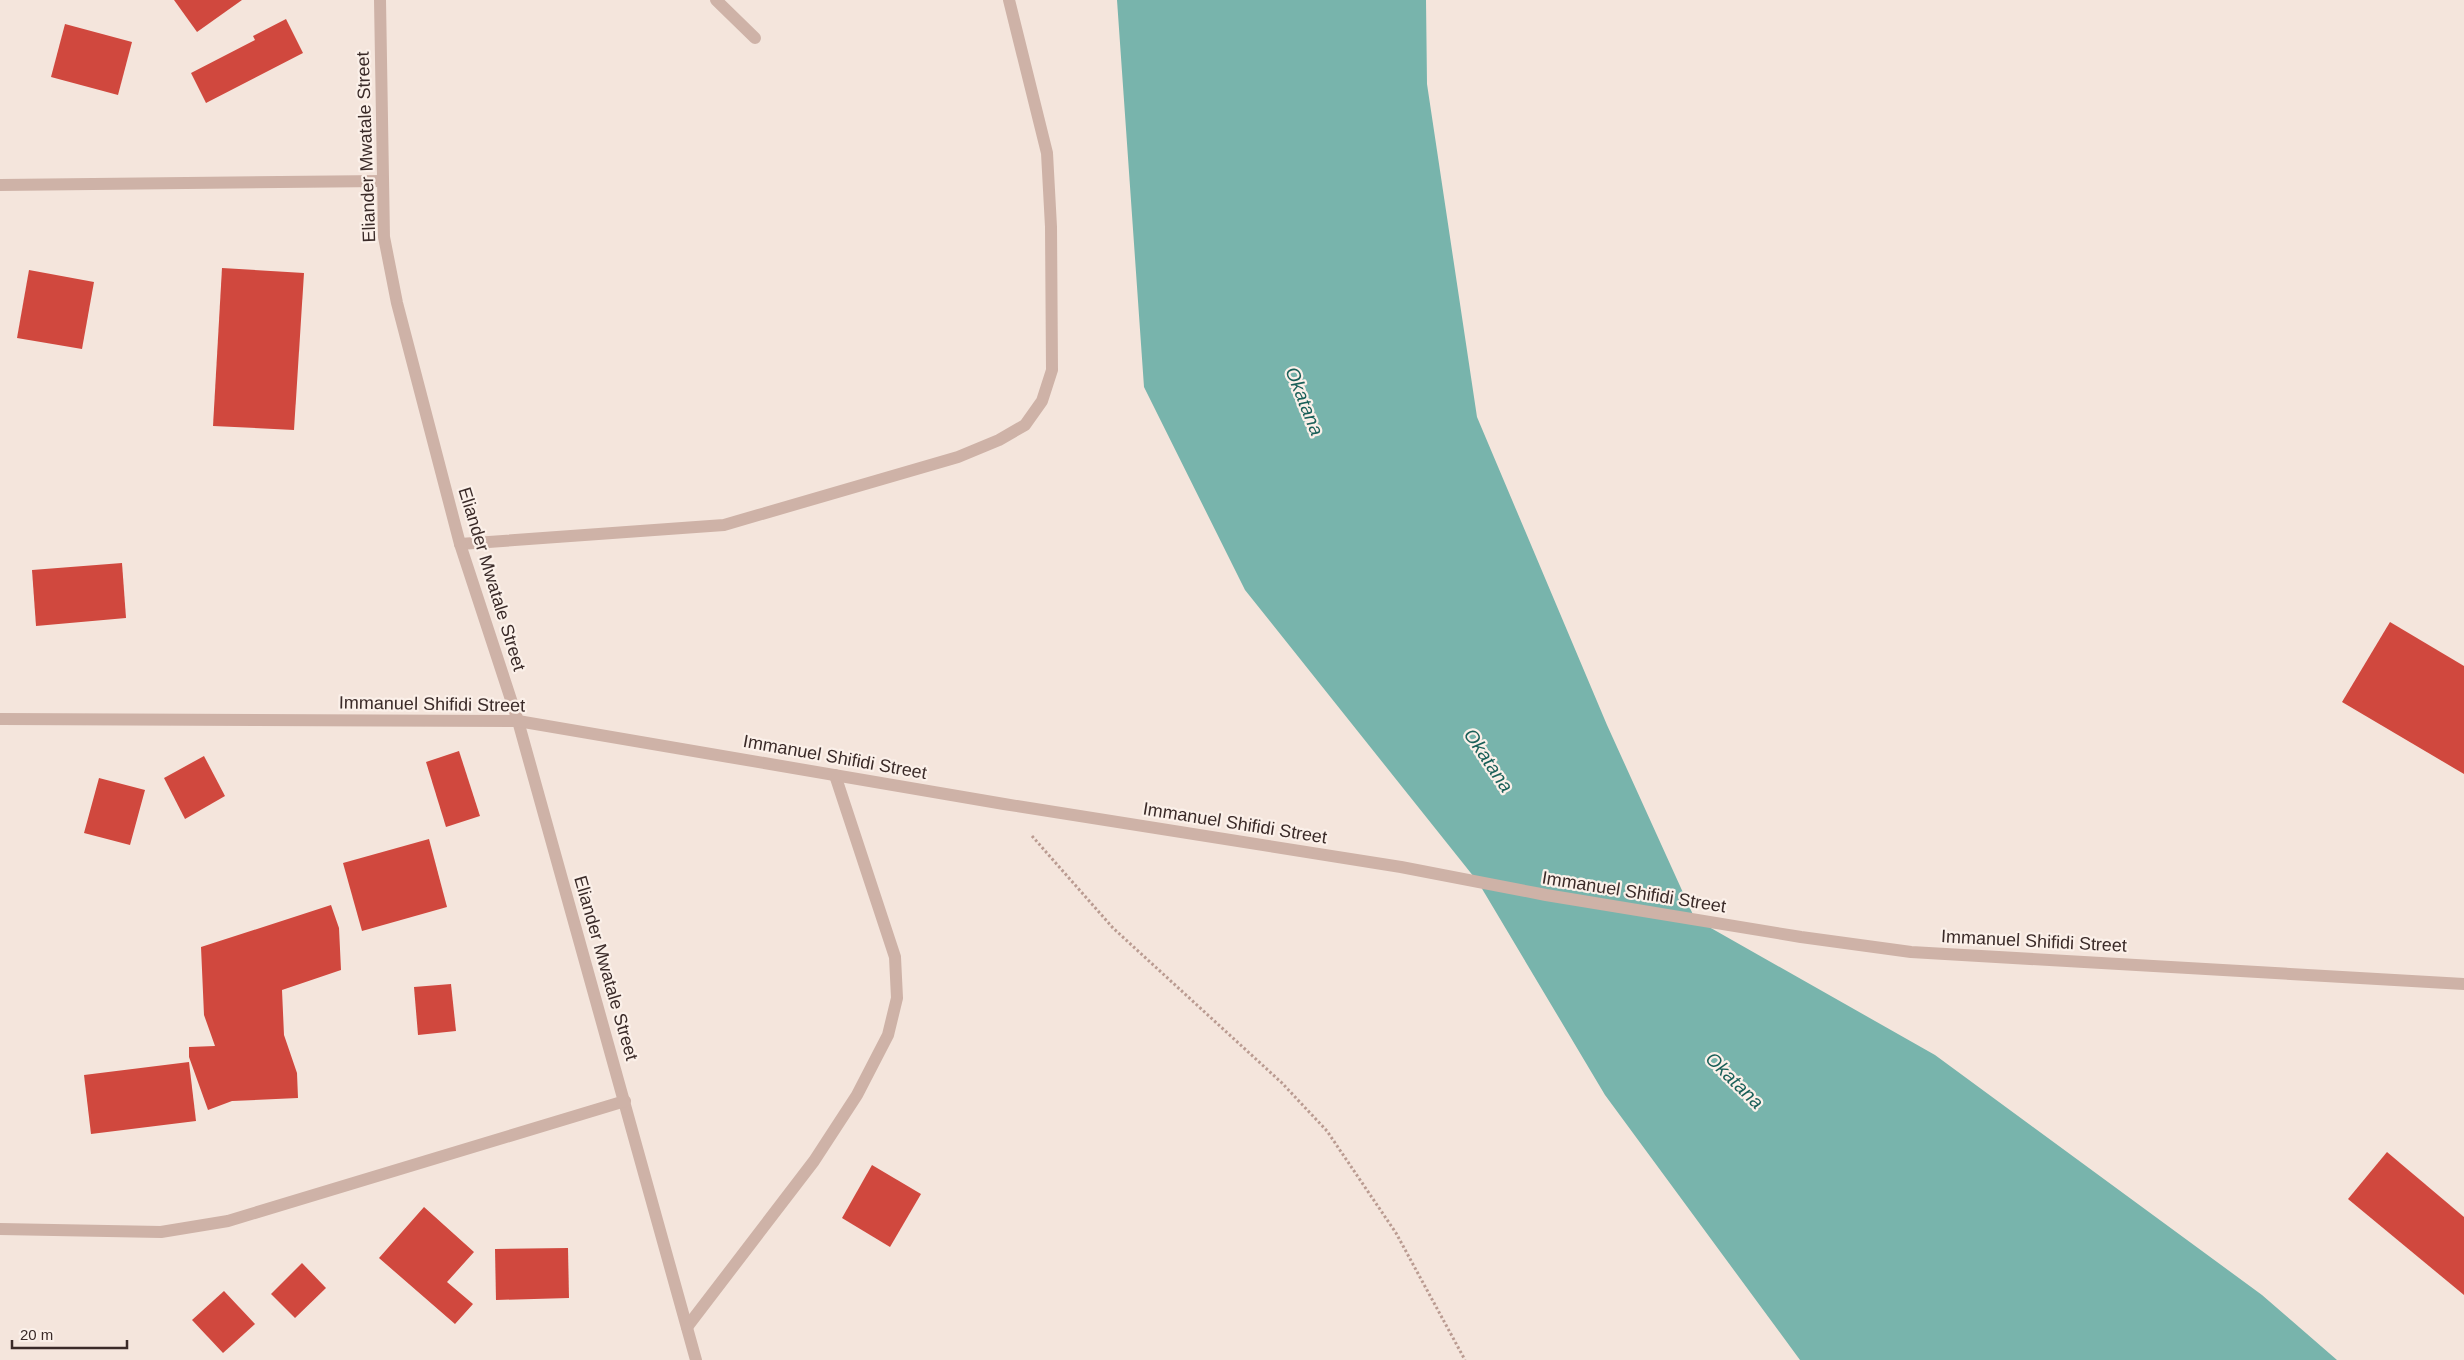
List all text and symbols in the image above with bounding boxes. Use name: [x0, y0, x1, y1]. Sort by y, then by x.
street label: Eliander Mwatale Street: [353, 51, 379, 243]
water label: Okatana: [1281, 364, 1328, 438]
street label: Eliander Mwatale Street: [455, 485, 529, 673]
street label: Immanuel Shifidi Street: [339, 692, 525, 716]
water label: Okatana: [1460, 725, 1517, 796]
street label: Immanuel Shifidi Street: [742, 731, 928, 783]
street label: Immanuel Shifidi Street: [1142, 799, 1328, 847]
street label: Immanuel Shifidi Street: [1541, 868, 1727, 916]
street label: Eliander Mwatale Street: [570, 873, 642, 1063]
street label: Immanuel Shifidi Street: [1941, 926, 2127, 956]
water label: Okatana: [1702, 1048, 1768, 1113]
scale bar: [12, 1318, 128, 1350]
text: 20 m: [20, 1326, 53, 1343]

